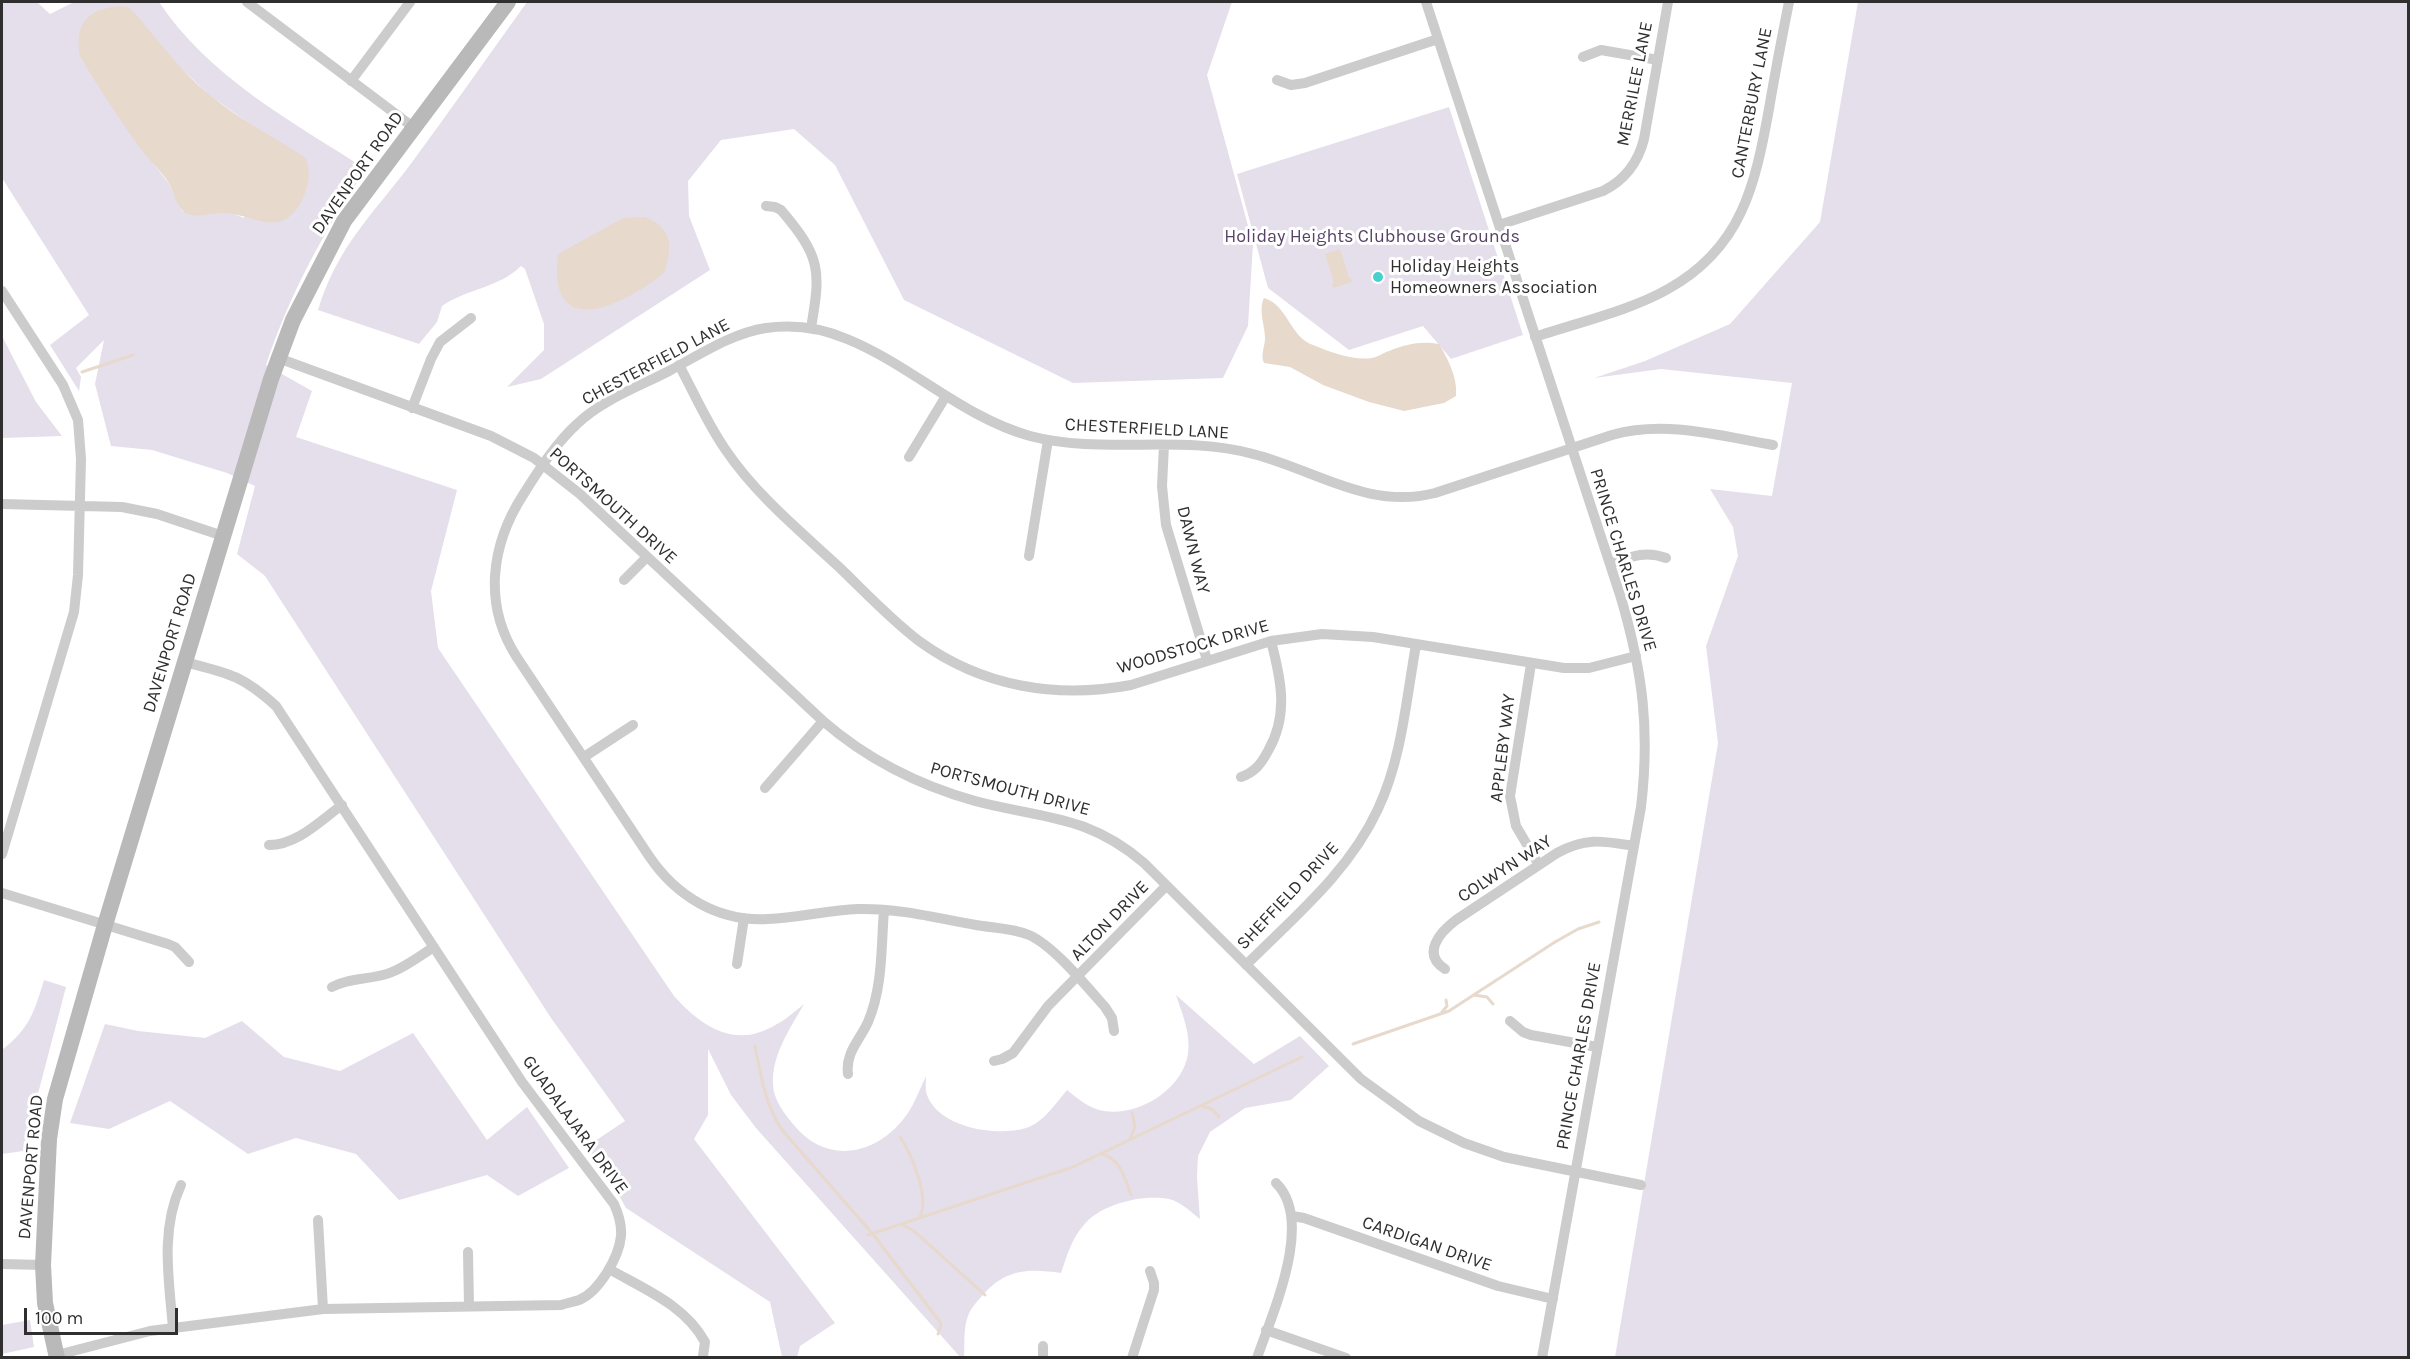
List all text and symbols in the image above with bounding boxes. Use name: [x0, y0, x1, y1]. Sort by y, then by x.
street label: MERRILEE LANE: [1612, 20, 1658, 148]
street label: CANTERBURY LANE: [1727, 26, 1777, 180]
street label: DAVENPORT ROAD: [308, 107, 408, 239]
park label: Holiday Heights Clubhouse Grounds: [1224, 226, 1520, 248]
place label: Holiday Heights Homeowners Association: [1390, 256, 1598, 298]
marker: Holiday Heights Homeowners Association: [1371, 270, 1385, 284]
street label: CHESTERFIELD LANE: [578, 314, 734, 410]
street label: CHESTERFIELD LANE: [1064, 414, 1230, 444]
street label: PORTSMOUTH DRIVE: [545, 443, 681, 569]
street label: PRINCE CHARLES DRIVE: [1585, 466, 1661, 654]
street label: DAWN WAY: [1172, 504, 1214, 596]
street label: DAVENPORT ROAD: [138, 570, 202, 716]
street label: WOODSTOCK DRIVE: [1114, 615, 1272, 679]
street label: APPLEBY WAY: [1486, 692, 1520, 804]
street label: PORTSMOUTH DRIVE: [928, 757, 1092, 821]
street label: COLWYN WAY: [1454, 830, 1556, 908]
street label: SHEFFIELD DRIVE: [1232, 838, 1344, 954]
street label: ALTON DRIVE: [1066, 876, 1154, 966]
street label: PRINCE CHARLES DRIVE: [1552, 961, 1606, 1151]
street label: GUADALAJARA DRIVE: [517, 1051, 633, 1199]
street label: DAVENPORT ROAD: [14, 1094, 48, 1240]
street label: CARDIGAN DRIVE: [1359, 1212, 1495, 1276]
scale bar: [27, 1296, 182, 1334]
text: 100 m: [35, 1307, 83, 1329]

